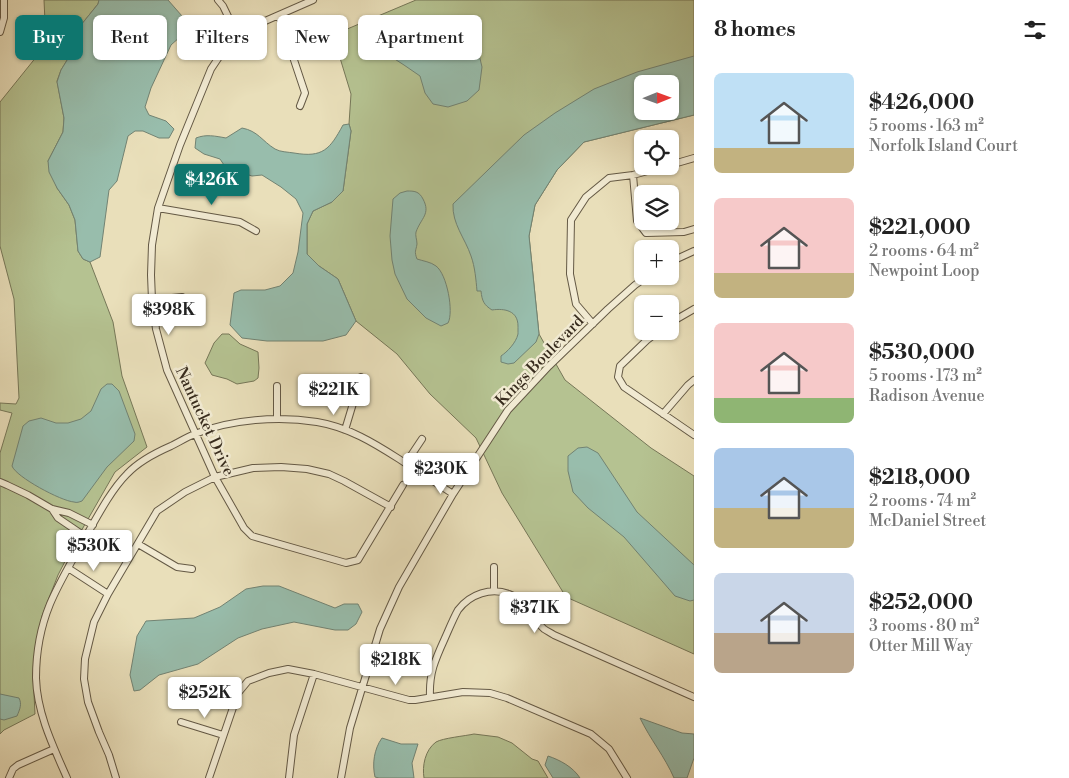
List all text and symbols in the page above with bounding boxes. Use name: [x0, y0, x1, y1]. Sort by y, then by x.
chip: Buy: [15, 15, 83, 60]
chip: Rent: [93, 15, 167, 60]
chip: Filters: [177, 15, 267, 60]
chip: New: [277, 15, 348, 60]
chip: Apartment: [358, 15, 482, 60]
icon: filters: [1021, 16, 1049, 44]
text: 8 homes: [714, 17, 796, 43]
north arrow: [634, 75, 679, 120]
map controls: [634, 75, 679, 340]
text: $426,000: [869, 90, 974, 116]
icon: home: [754, 93, 814, 153]
text: 5 rooms · 163 m²: [869, 116, 984, 136]
button: locate: [634, 130, 679, 175]
text: Norfolk Island Court: [869, 136, 1018, 156]
pin: $426K: [177, 164, 247, 206]
text: $426K: [185, 170, 239, 190]
button: layers: [634, 185, 679, 230]
text: $221,000: [869, 215, 971, 241]
icon: home: [754, 218, 814, 278]
button: +: [634, 240, 679, 285]
text: 2 rooms · 64 m²: [869, 241, 979, 261]
text: Newpoint Loop: [869, 261, 980, 281]
pin: $398K: [134, 294, 204, 336]
button: −: [634, 295, 679, 340]
text: $398K: [143, 300, 195, 320]
street label: Kings Boulevard: [491, 311, 588, 410]
text: $530,000: [869, 340, 975, 366]
icon: home: [754, 343, 814, 403]
street label: Nantucket Drive: [171, 364, 239, 479]
text: 5 rooms · 173 m²: [869, 366, 982, 386]
pin: $221K: [299, 374, 369, 416]
text: $221K: [309, 380, 359, 400]
text: Radison Avenue: [869, 386, 984, 406]
pin: $230K: [406, 452, 476, 495]
text: $230K: [414, 459, 468, 479]
text: $218,000: [869, 465, 970, 491]
icon: home: [754, 468, 814, 528]
text: 2 rooms · 74 m²: [869, 491, 976, 511]
text: McDaniel Street: [869, 511, 986, 531]
pin: $530K: [59, 530, 129, 572]
text: $530K: [67, 536, 121, 556]
text: $252,000: [869, 590, 973, 616]
pin: $371K: [500, 592, 570, 634]
icon: home: [754, 593, 814, 653]
text: $371K: [510, 598, 560, 618]
text: 3 rooms · 80 m²: [869, 616, 979, 636]
text: Otter Mill Way: [869, 636, 972, 656]
pin: $218K: [361, 644, 431, 686]
text: $218K: [371, 650, 421, 670]
pin: $252K: [170, 676, 240, 719]
text: $252K: [179, 683, 231, 703]

